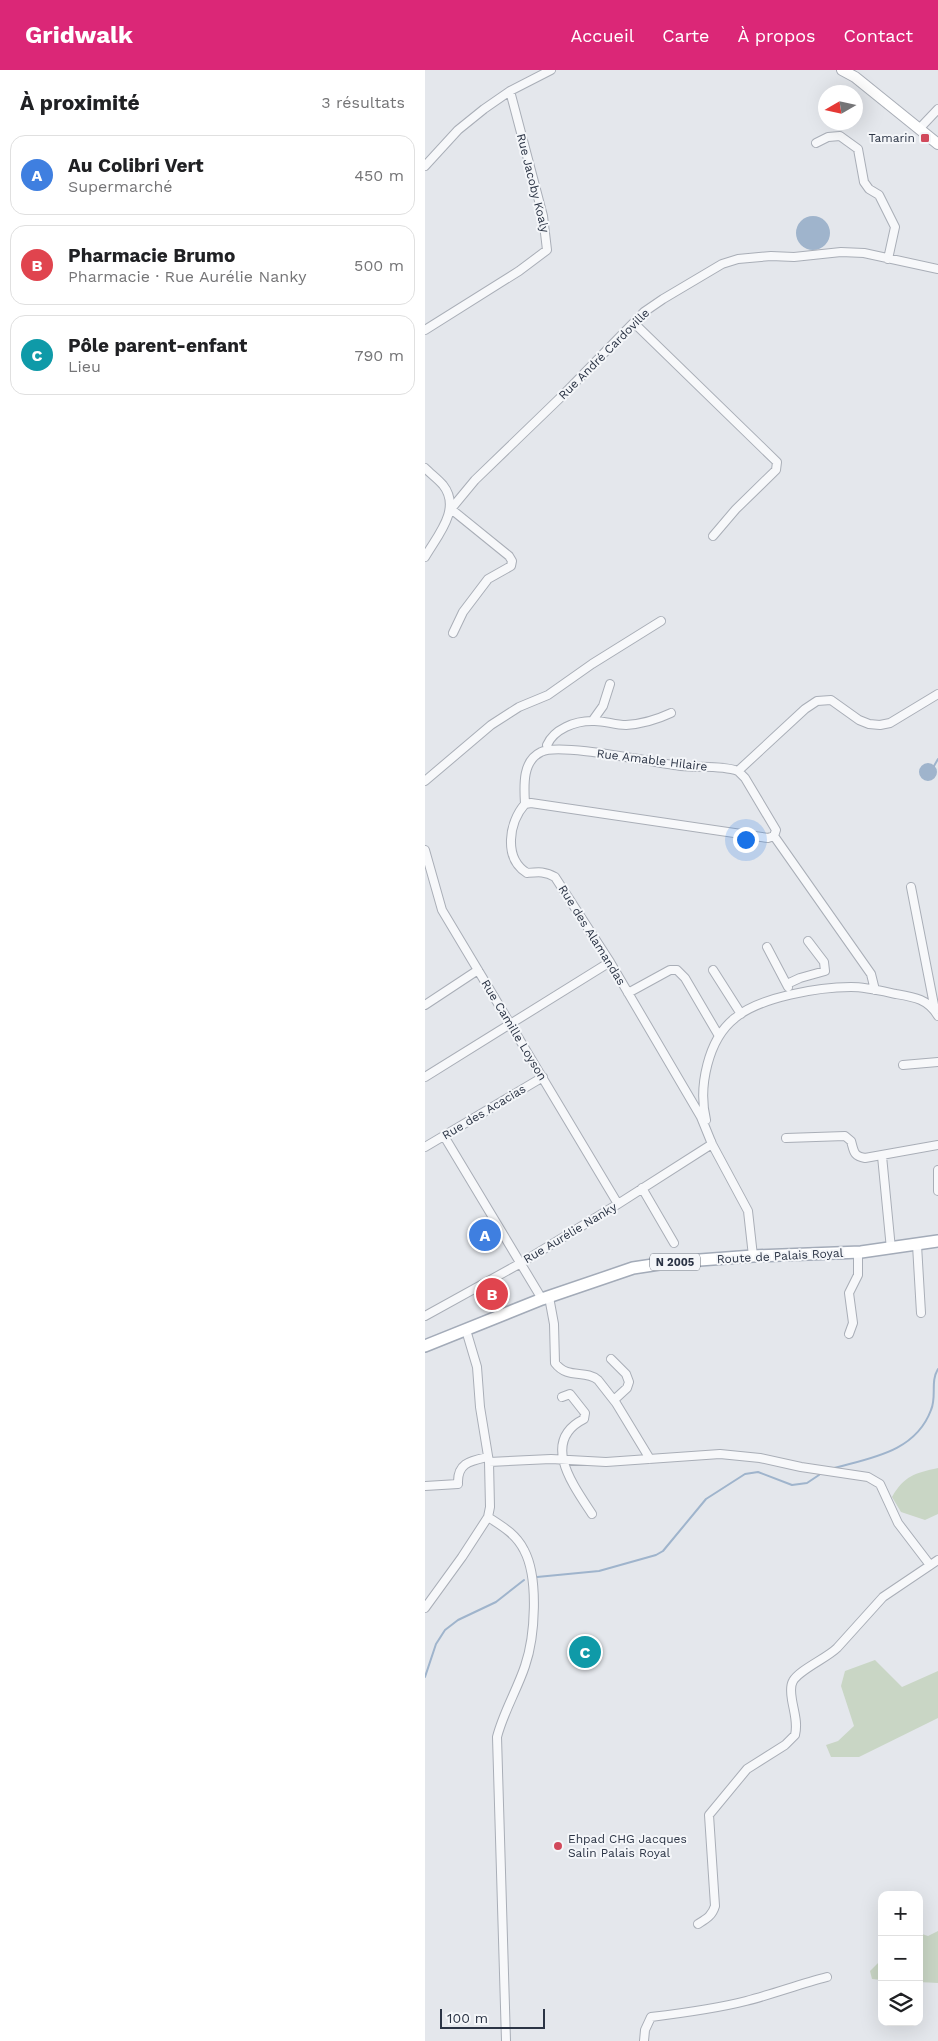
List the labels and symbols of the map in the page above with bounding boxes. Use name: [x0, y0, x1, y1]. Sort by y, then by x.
north arrow: [818, 85, 863, 130]
place label: Tamarin: [868, 131, 915, 145]
street label: Rue Jacoby Koaly: [514, 132, 552, 235]
marker: Tamarin: [919, 132, 931, 144]
street label: Rue André Cardoville: [556, 306, 652, 402]
street label: Rue Amable Hilaire: [596, 746, 708, 774]
your location: [733, 827, 759, 853]
street label: Rue des Alamandas: [556, 882, 628, 988]
street label: Rue Camille Loyson: [478, 977, 550, 1083]
street label: Rue des Acacias: [440, 1082, 528, 1142]
street label: Rue Aurélie Nanky: [521, 1199, 620, 1266]
pin: A: [469, 1216, 501, 1254]
street label: Route de Palais Royal: [716, 1246, 844, 1266]
road number: N 2005: [650, 1254, 700, 1270]
pin: B: [476, 1275, 508, 1313]
pin: C: [569, 1633, 601, 1671]
place label: Ehpad CHG Jacques Salin Palais Royal: [568, 1832, 687, 1860]
marker: Ehpad CHG Jacques Salin Palais Royal: [552, 1840, 564, 1852]
scale bar: [440, 2006, 545, 2029]

